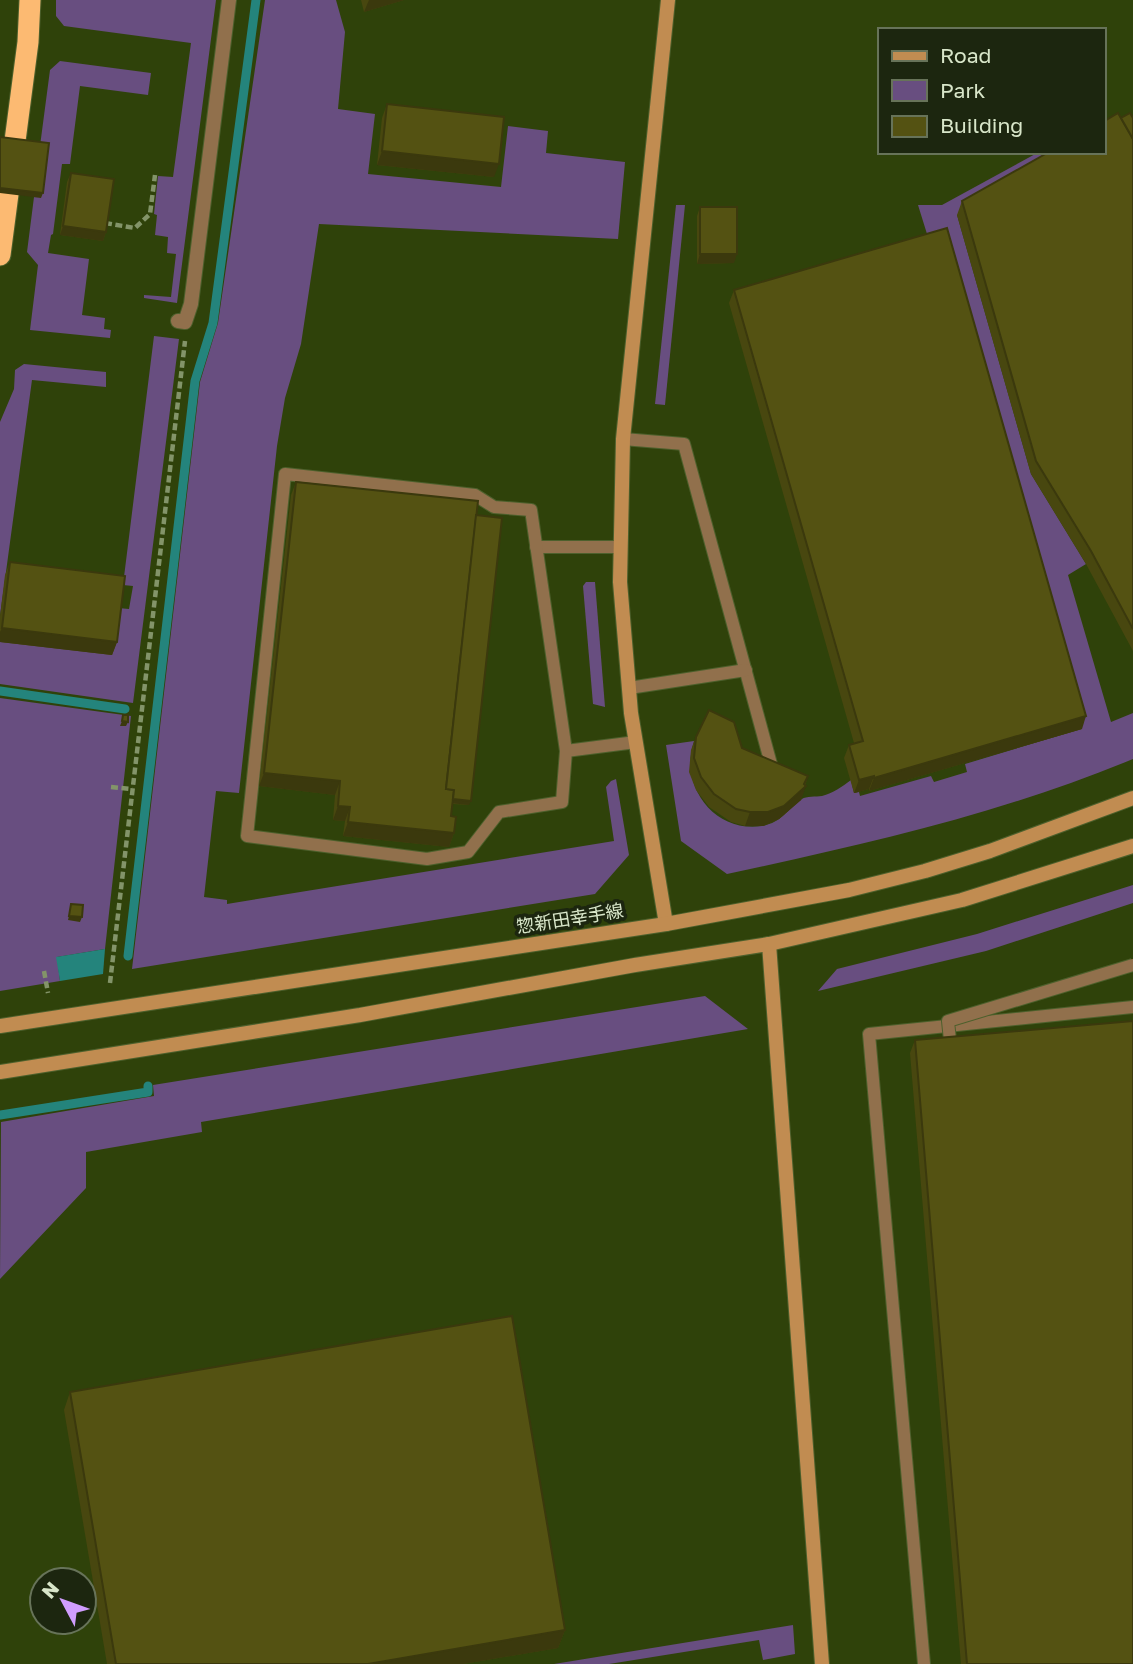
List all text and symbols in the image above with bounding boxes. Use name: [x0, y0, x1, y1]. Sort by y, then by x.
legend: [878, 28, 1105, 154]
text: Road: [940, 42, 991, 68]
text: Park: [940, 77, 986, 103]
text: Building: [940, 112, 1023, 138]
street label: 惣新田幸手線: [515, 899, 625, 937]
north arrow: [28, 1566, 98, 1636]
text: N: [36, 1577, 63, 1603]

